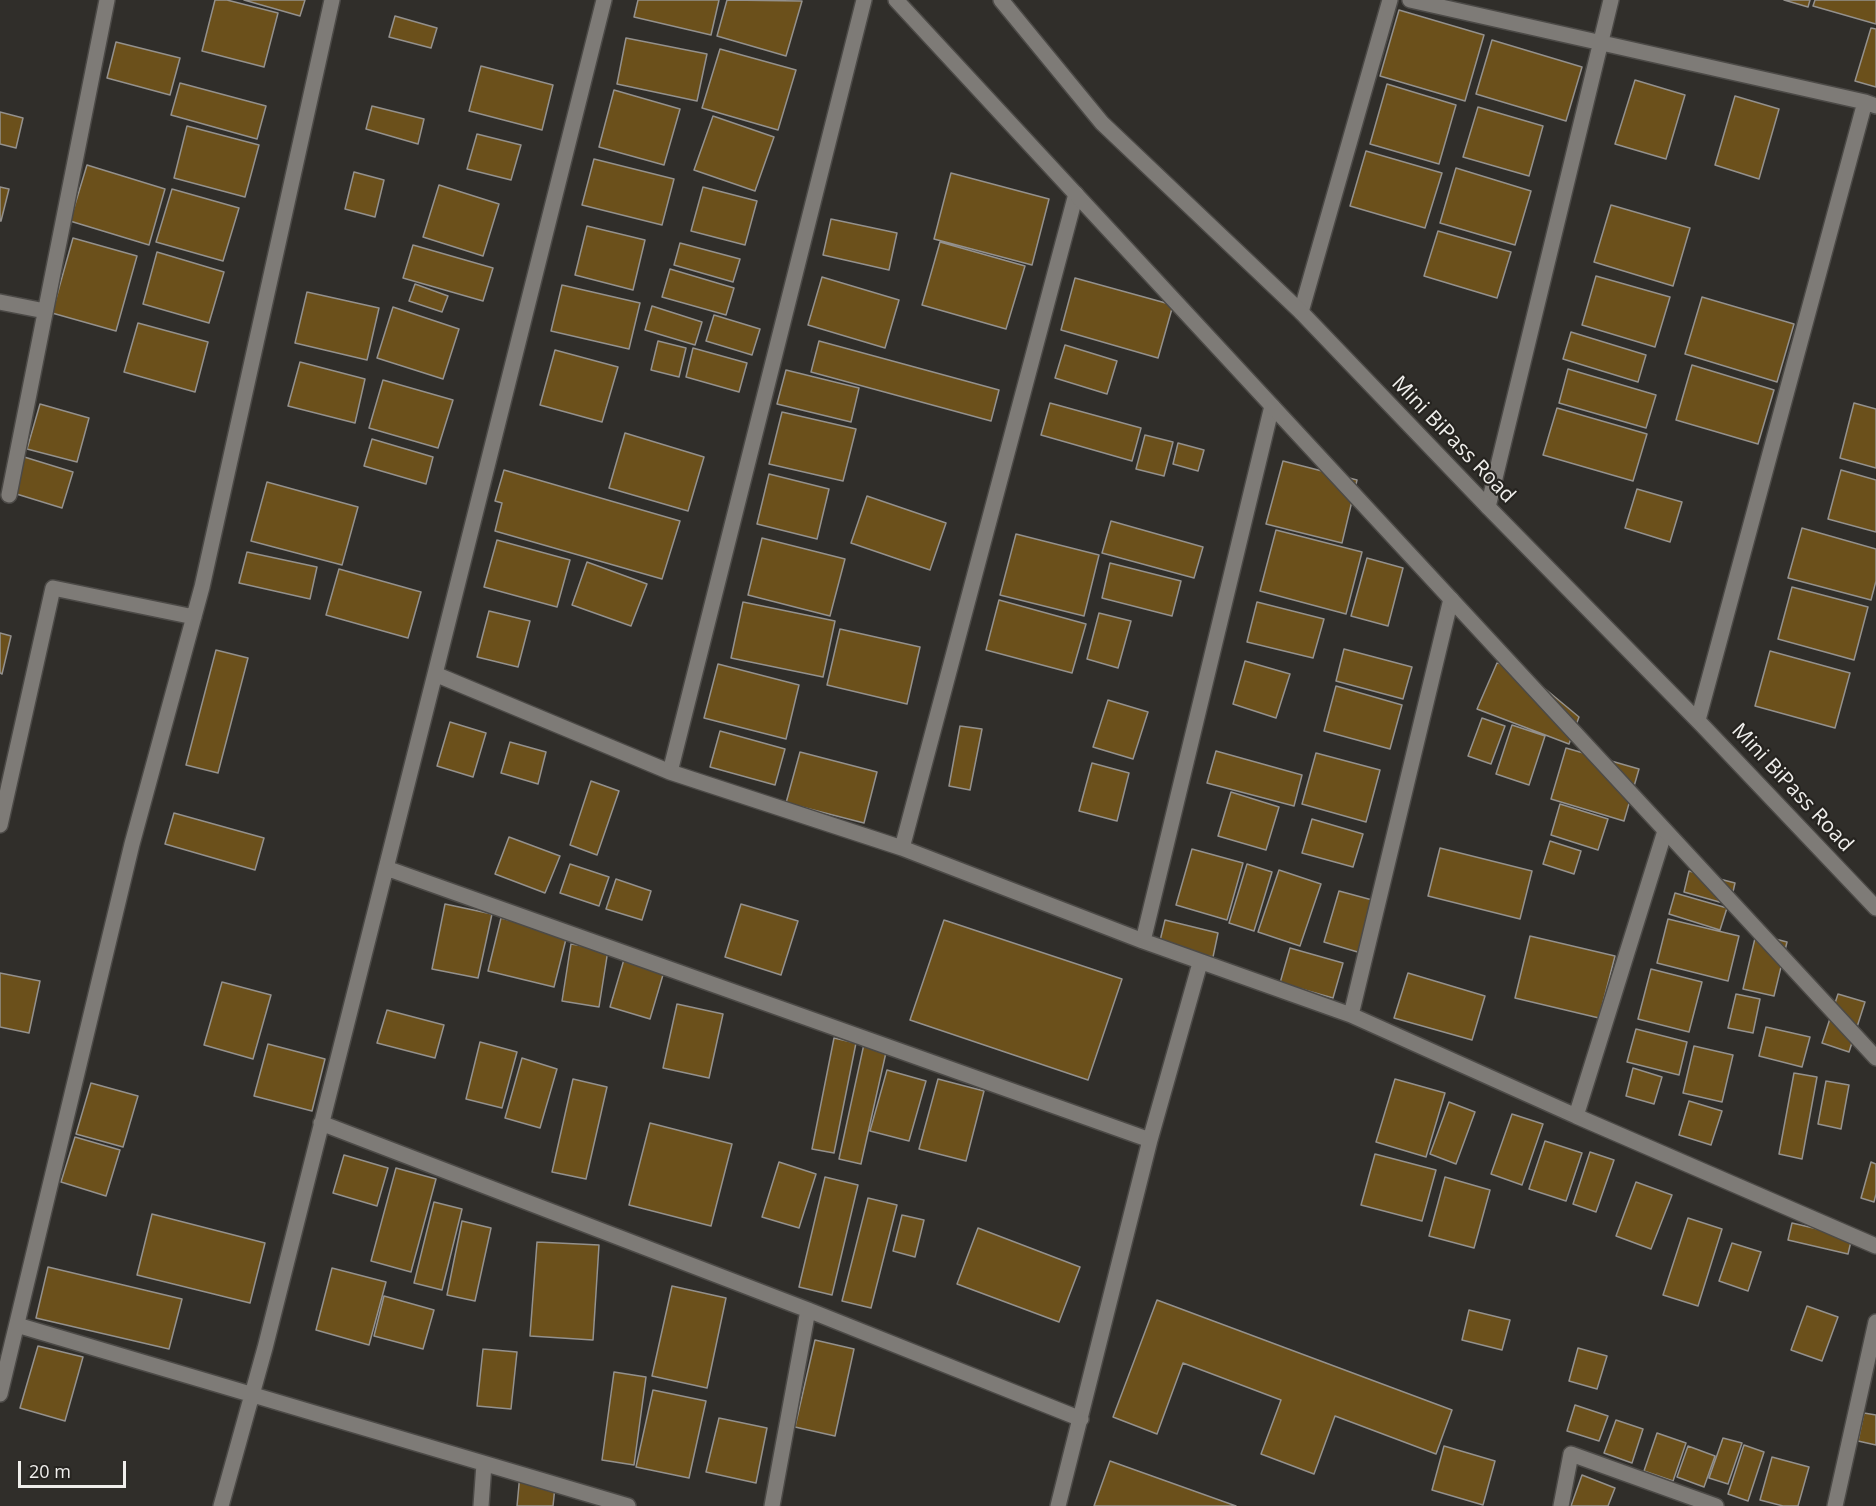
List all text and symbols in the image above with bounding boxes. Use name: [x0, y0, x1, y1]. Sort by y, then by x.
street label: Mini BiPass Road: [1386, 371, 1520, 509]
street label: Mini BiPass Road: [1726, 718, 1858, 858]
scale bar: [21, 1449, 129, 1487]
text: 20 m: [29, 1459, 71, 1483]

